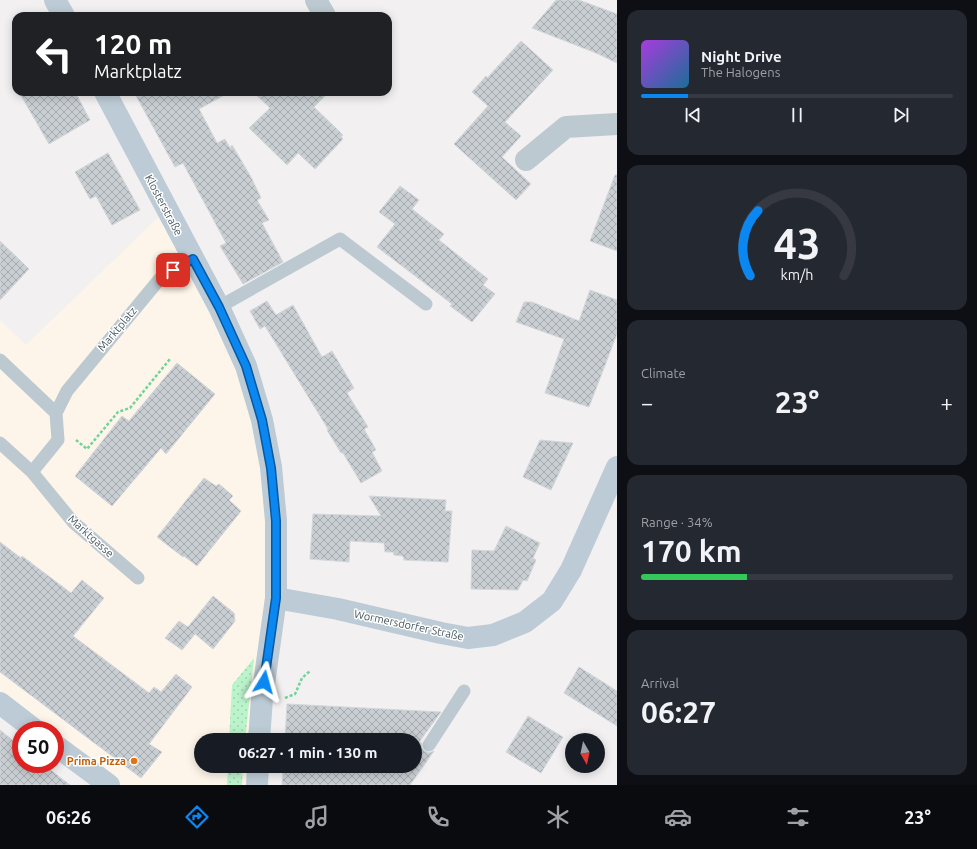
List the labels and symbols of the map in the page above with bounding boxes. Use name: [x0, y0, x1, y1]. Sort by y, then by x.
street label: Klosterstraße: [143, 173, 185, 237]
pin: [156, 253, 190, 287]
street label: Marktplatz: [95, 305, 139, 353]
street label: Marktgasse: [66, 513, 116, 559]
street label: Wormersdorfer Straße: [353, 608, 465, 642]
position arrow: [243, 661, 285, 703]
speed limit sign: 50: [12, 721, 64, 773]
north arrow: [565, 733, 605, 773]
place label: Prima Pizza: [67, 755, 126, 767]
marker: Prima Pizza: [129, 756, 139, 766]

